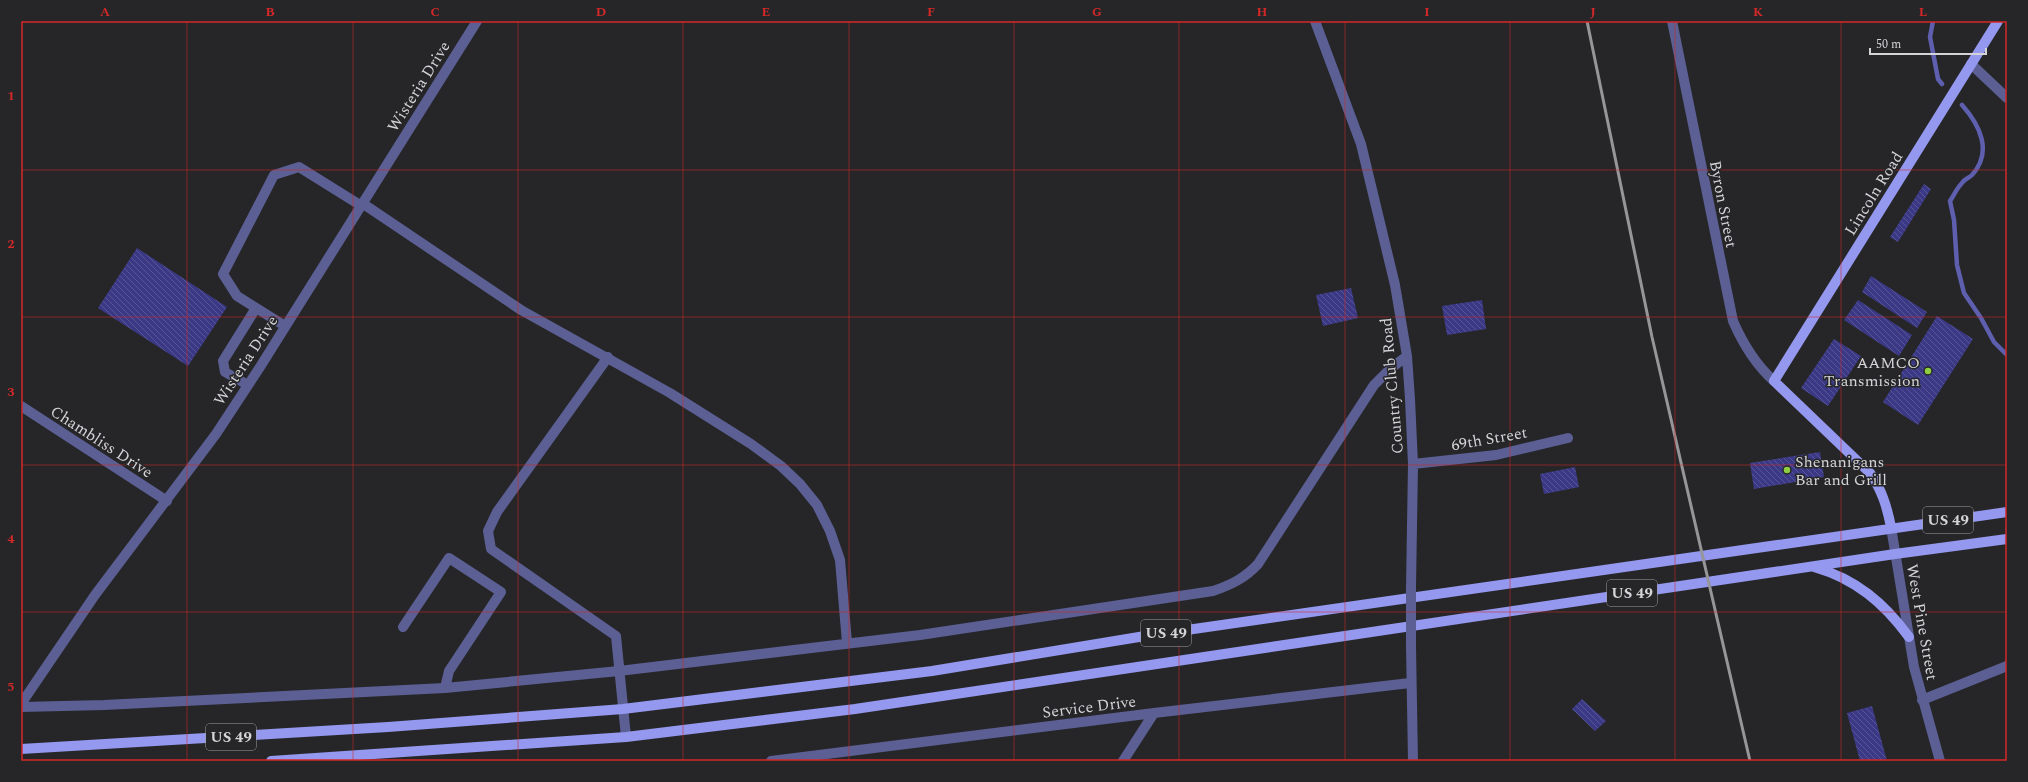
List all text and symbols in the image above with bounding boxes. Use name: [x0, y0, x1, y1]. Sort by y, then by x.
text: A: [100, 2, 110, 22]
text: B: [265, 2, 275, 22]
text: C: [430, 2, 440, 22]
text: D: [596, 2, 606, 22]
text: E: [762, 2, 771, 22]
text: F: [927, 2, 935, 22]
text: G: [1092, 2, 1102, 22]
text: H: [1257, 2, 1268, 22]
text: I: [1424, 2, 1430, 22]
text: J: [1590, 2, 1596, 22]
text: K: [1753, 2, 1763, 22]
text: L: [1919, 2, 1927, 22]
scale bar: [1870, 30, 1986, 56]
text: 50 m: [1876, 35, 1901, 54]
street label: Wisteria Drive: [381, 36, 456, 137]
text: 1: [7, 86, 15, 106]
street label: Lincoln Road: [1839, 147, 1909, 240]
street label: Byron Street: [1703, 158, 1743, 250]
text: 2: [7, 234, 15, 254]
street label: Wisteria Drive: [208, 311, 284, 410]
street label: Country Club Road: [1374, 317, 1410, 455]
place label: AAMCO Transmission: [1824, 351, 1920, 393]
marker: AAMCO Transmission: [1923, 366, 1933, 376]
text: 3: [7, 382, 15, 402]
street label: Chambliss Drive: [46, 400, 157, 484]
street label: 69th Street: [1449, 420, 1529, 457]
place label: Shenanigans Bar and Grill: [1795, 450, 1887, 492]
marker: Shenanigans Bar and Grill: [1782, 465, 1792, 475]
road number: US 49: [1923, 507, 1973, 533]
text: 4: [7, 529, 15, 549]
street label: West Pine Street: [1900, 562, 1944, 683]
road number: US 49: [1607, 580, 1657, 606]
road number: US 49: [1141, 620, 1191, 646]
text: 5: [7, 677, 15, 697]
street label: Service Drive: [1041, 689, 1137, 725]
road number: US 49: [206, 724, 256, 750]

